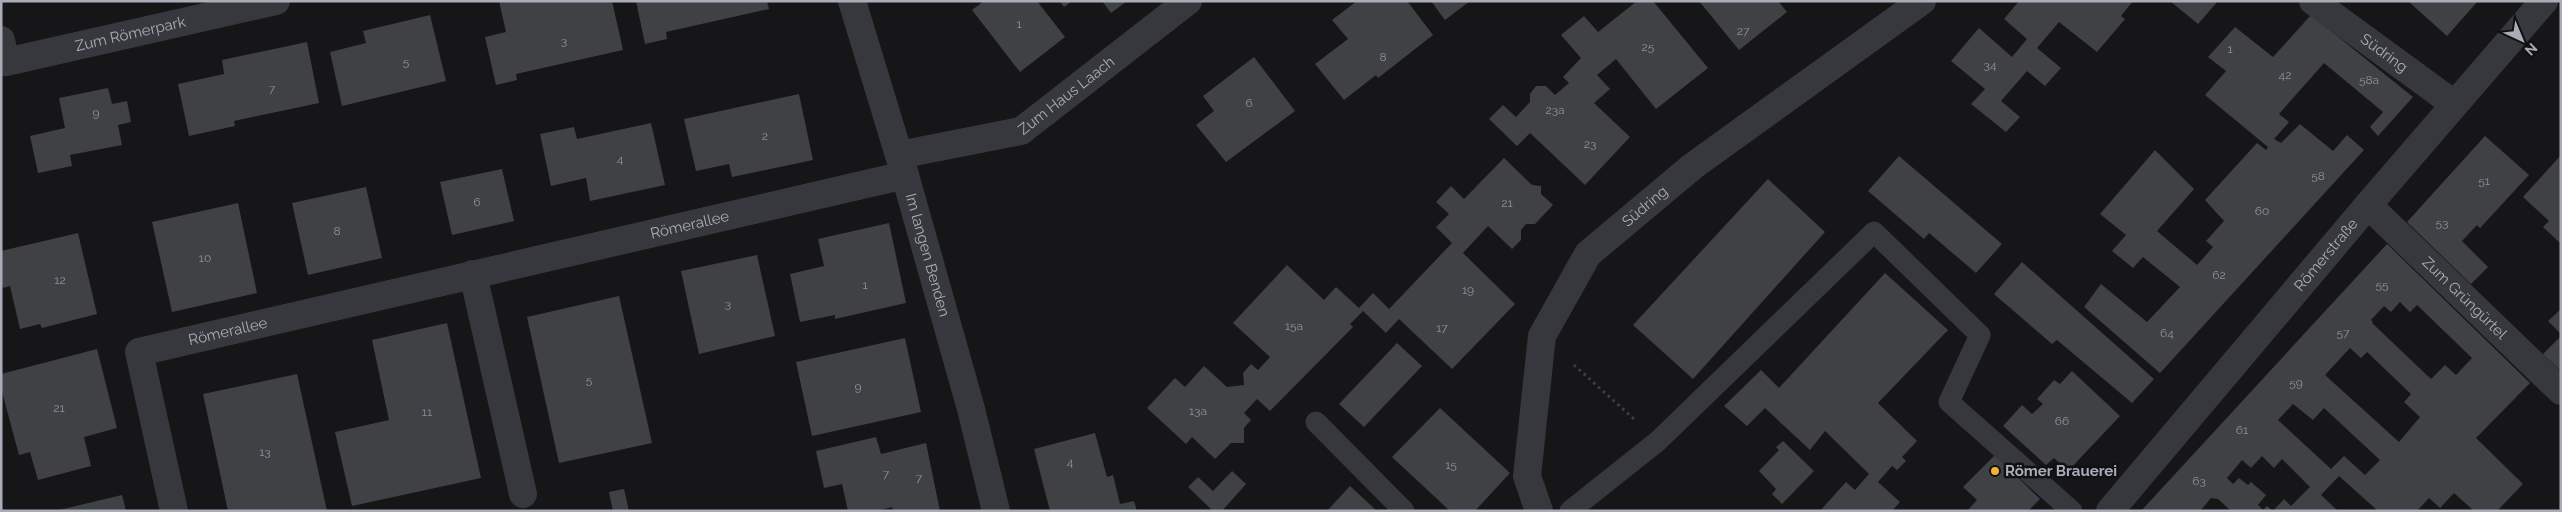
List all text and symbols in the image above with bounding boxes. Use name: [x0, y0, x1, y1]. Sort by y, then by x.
street label: Zum Römerpark: [73, 13, 187, 55]
north arrow: [2497, 15, 2547, 65]
house number: 1: [1016, 17, 1022, 31]
house number: 27: [1737, 24, 1750, 38]
street label: Südring: [2357, 30, 2411, 76]
house number: 3: [561, 34, 567, 48]
house number: 25: [1642, 40, 1655, 54]
text: N: [2522, 40, 2540, 59]
house number: 1: [2227, 42, 2233, 56]
house number: 8: [1379, 50, 1387, 64]
street label: Zum Haus Laach: [1015, 53, 1118, 139]
house number: 5: [403, 55, 410, 69]
house number: 34: [1984, 58, 1997, 72]
house number: 42: [2279, 68, 2291, 82]
house number: 58a: [2359, 73, 2379, 87]
house number: 7: [269, 82, 276, 96]
house number: 6: [1245, 96, 1253, 110]
house number: 23a: [1545, 103, 1565, 117]
house number: 9: [92, 106, 100, 120]
house number: 2: [762, 129, 768, 143]
house number: 23: [1584, 137, 1596, 151]
house number: 4: [617, 152, 624, 166]
house number: 58: [2311, 169, 2325, 183]
house number: 51: [2478, 174, 2490, 188]
street label: Südring: [1618, 182, 1671, 231]
street label: Im langen Benden: [902, 191, 954, 319]
house number: 6: [473, 195, 481, 209]
house number: 21: [1501, 196, 1513, 210]
house number: 60: [2255, 204, 2269, 218]
street label: Römerallee: [649, 207, 731, 243]
street label: Römerstraße: [2290, 215, 2362, 295]
house number: 53: [2436, 216, 2448, 230]
house number: 8: [333, 224, 341, 238]
house number: 10: [199, 251, 211, 265]
street label: Zum Grüngürtel: [2418, 253, 2511, 344]
house number: 62: [2212, 268, 2226, 282]
house number: 12: [54, 273, 66, 287]
house number: 1: [862, 278, 868, 292]
house number: 55: [2375, 278, 2389, 292]
house number: 19: [1462, 283, 1474, 297]
house number: 3: [725, 297, 731, 311]
street label: Römerallee: [187, 314, 269, 349]
house number: 15a: [1285, 319, 1303, 333]
house number: 17: [1436, 321, 1448, 335]
house number: 64: [2160, 326, 2174, 340]
house number: 57: [2337, 326, 2350, 340]
house number: 5: [586, 373, 593, 387]
house number: 59: [2289, 376, 2303, 390]
house number: 9: [854, 380, 862, 394]
house number: 21: [53, 401, 65, 415]
house number: 13a: [1189, 404, 1207, 418]
house number: 11: [422, 405, 432, 419]
house number: 66: [2055, 414, 2069, 428]
house number: 61: [2236, 423, 2248, 437]
house number: 13: [259, 445, 271, 459]
house number: 4: [1067, 455, 1074, 469]
house number: 15: [1445, 458, 1457, 472]
place label: Römer Brauerei: [2005, 462, 2117, 480]
marker: Römer Brauerei: [1989, 465, 2001, 477]
house number: 7: [883, 467, 890, 481]
house number: 7: [916, 471, 923, 485]
house number: 63: [2192, 474, 2206, 488]

